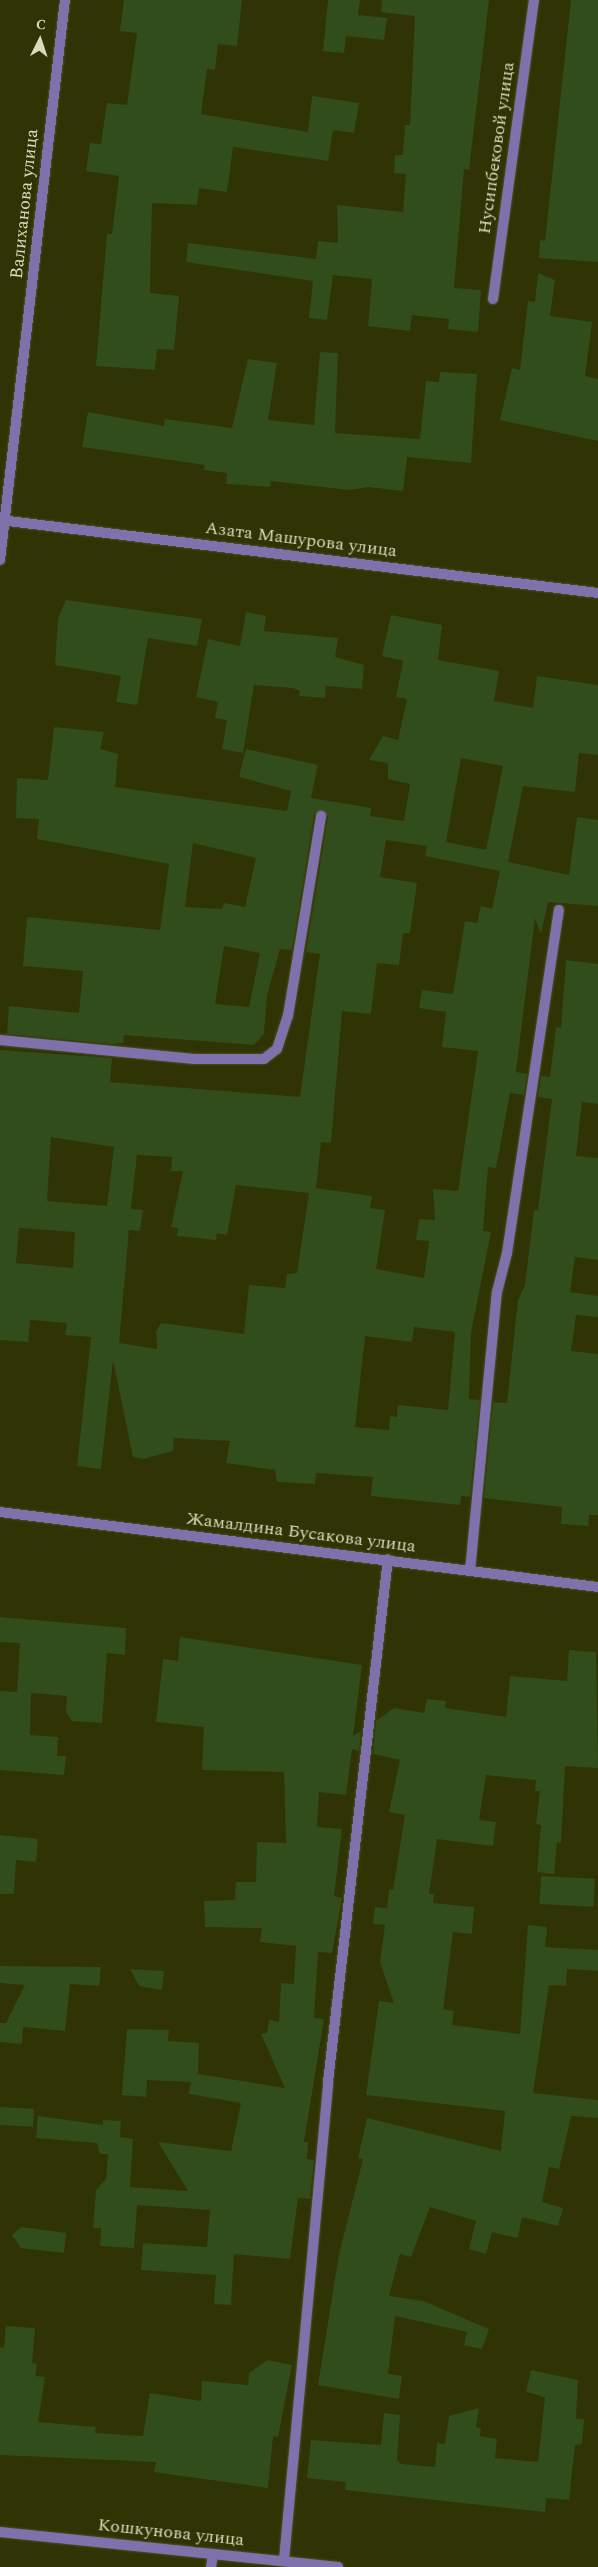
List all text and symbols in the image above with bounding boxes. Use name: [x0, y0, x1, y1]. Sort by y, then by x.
text: С: [35, 14, 47, 35]
north arrow: [15, 15, 65, 65]
street label: Нусипбековой улица: [474, 61, 520, 235]
street label: Валиханова улица: [6, 128, 44, 280]
street label: Азата Машурова улица: [204, 518, 398, 562]
street label: Жамалдина Бусакова улица: [185, 1508, 417, 1558]
street label: Кошкунова улица: [97, 2515, 245, 2551]

